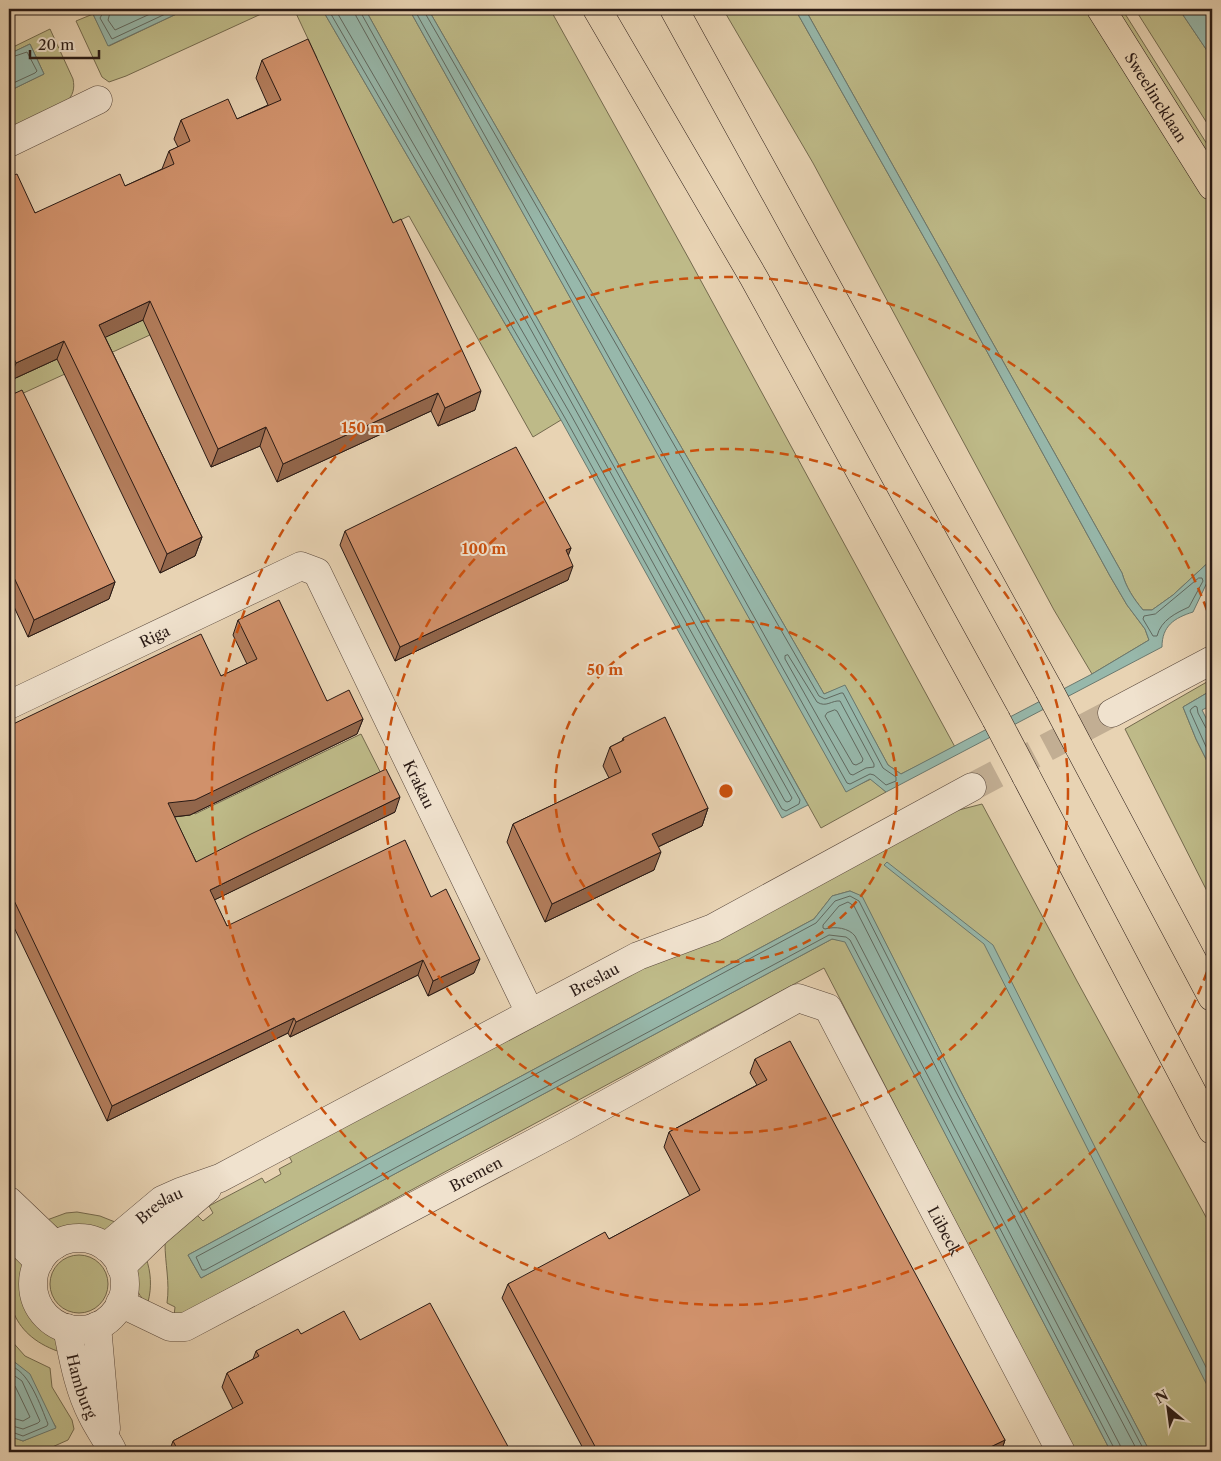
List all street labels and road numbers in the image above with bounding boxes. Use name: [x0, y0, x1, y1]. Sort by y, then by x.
street label: Sweelincklaan: [1121, 49, 1192, 146]
street label: Riga: [136, 620, 173, 651]
street label: Krakau: [400, 757, 439, 811]
street label: Breslau: [566, 958, 622, 1000]
street label: Bremen: [446, 1152, 506, 1195]
street label: Breslau: [132, 1183, 185, 1228]
street label: Lübeck: [924, 1203, 966, 1259]
street label: Hamburg: [63, 1352, 102, 1422]

